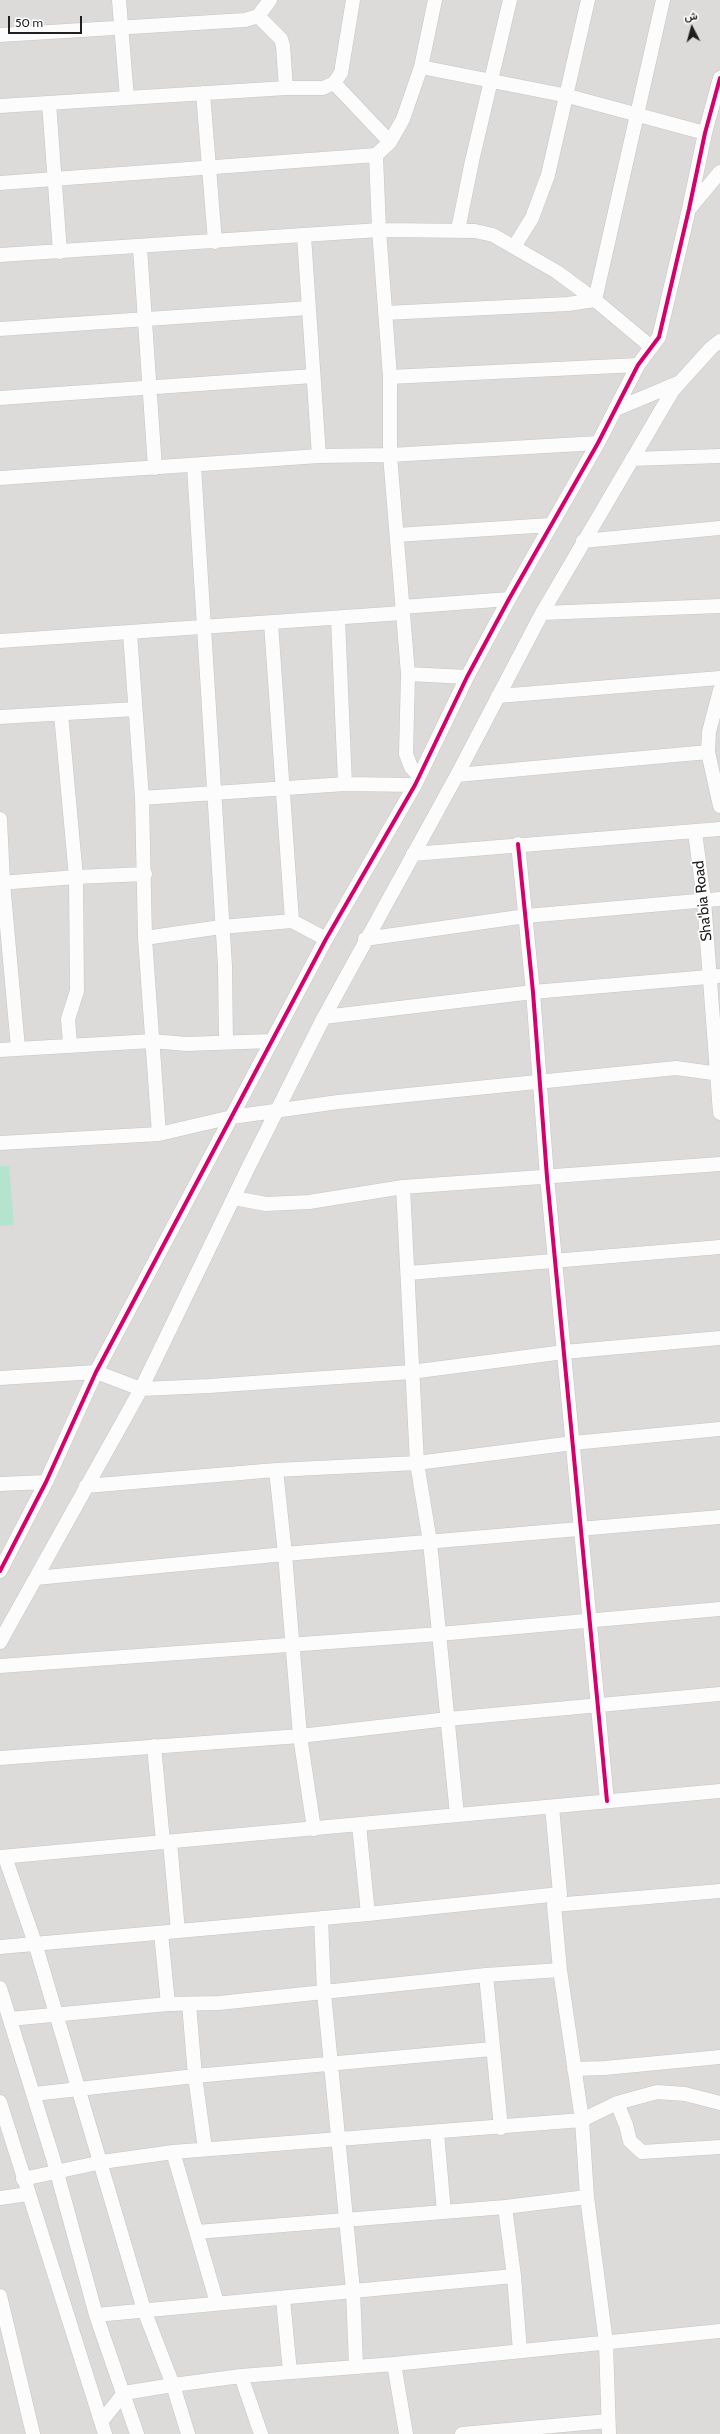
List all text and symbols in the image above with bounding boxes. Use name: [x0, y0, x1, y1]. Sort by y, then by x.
scale bar: [10, 8, 84, 34]
north arrow: [672, 8, 712, 48]
text: ش: [683, 8, 698, 24]
text: 50 m: [15, 15, 43, 30]
street label: Sha'bia Road: [690, 860, 716, 942]

